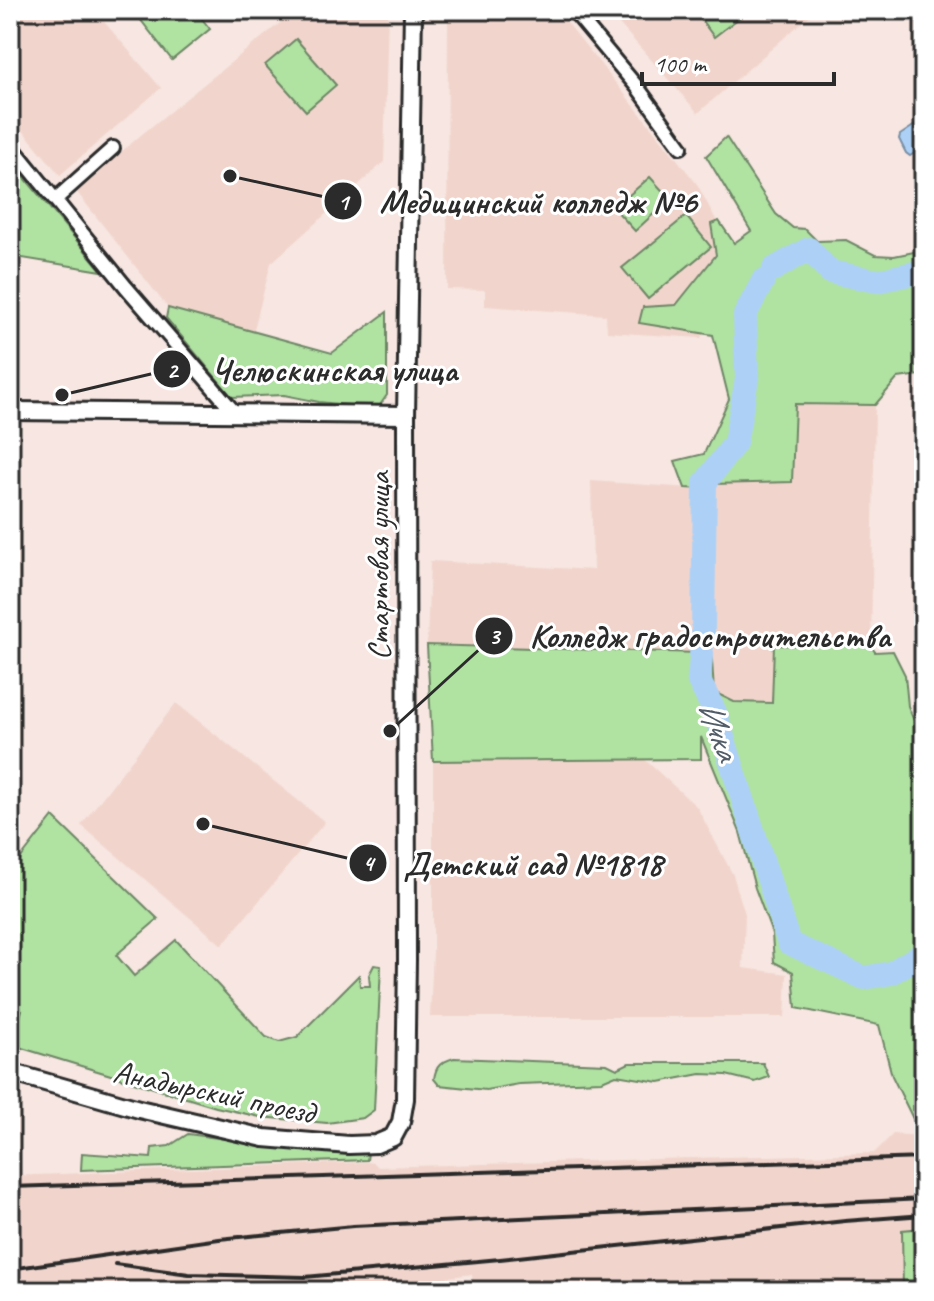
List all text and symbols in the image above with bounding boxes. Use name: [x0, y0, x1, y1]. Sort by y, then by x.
scale bar: [642, 36, 834, 86]
text: 100 m: [654, 49, 708, 79]
callout: Медицинский колледж №6: [323, 172, 712, 230]
text: Медицинский колледж №6: [379, 180, 699, 223]
text: 1: [338, 187, 352, 217]
callout: Челюскинская улица: [152, 340, 475, 398]
text: Челюскинская улица: [210, 348, 460, 391]
text: 2: [167, 355, 180, 385]
street label: Стартовая улица: [358, 470, 399, 660]
callout: Колледж градостроительства: [474, 607, 906, 665]
text: Колледж градостроительства: [530, 614, 892, 657]
text: 3: [489, 621, 502, 651]
water label: Ичка: [688, 694, 751, 769]
callout: Детский сад №1818: [348, 834, 679, 892]
text: Детский сад №1818: [404, 842, 666, 885]
text: 4: [363, 848, 377, 878]
street label: Анадырский проезд: [110, 1051, 321, 1134]

